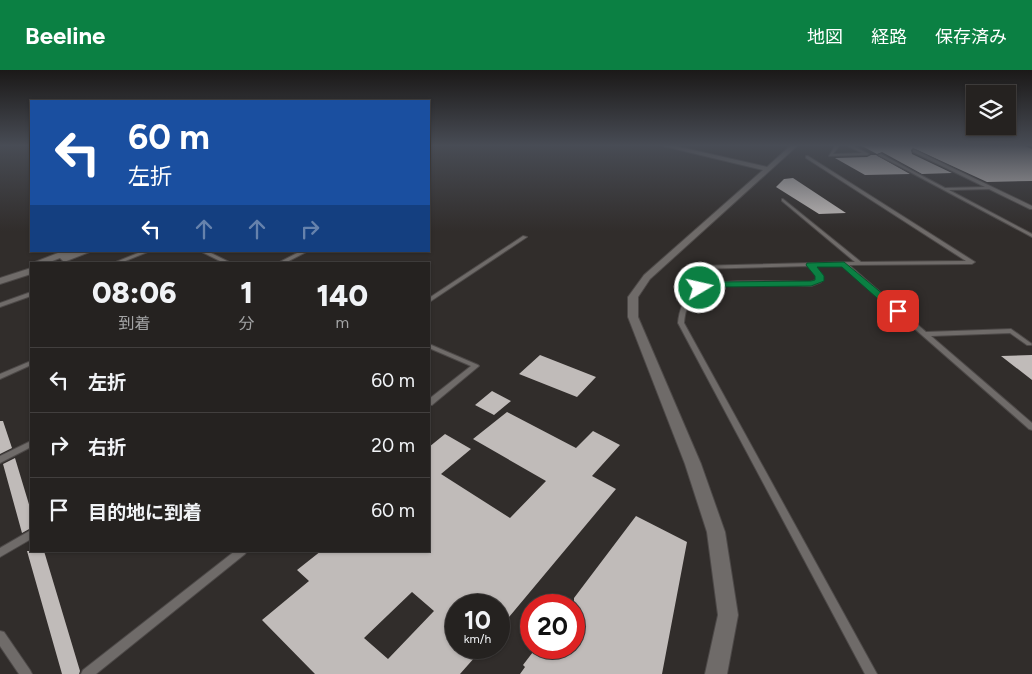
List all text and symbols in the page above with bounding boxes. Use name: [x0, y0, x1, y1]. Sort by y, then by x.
text: Beeline: [25, 21, 105, 50]
text: 地図: [807, 26, 843, 48]
text: 経路: [871, 26, 907, 48]
text: 保存済み: [935, 26, 1007, 48]
map controls: [966, 85, 1016, 135]
button: layers: [966, 85, 1016, 135]
text: 60 m: [128, 116, 210, 158]
icon: left: [45, 120, 110, 185]
text: 左折: [128, 163, 172, 190]
icon: left: [137, 215, 165, 243]
icon: ahead: [190, 215, 218, 243]
icon: ahead: [243, 215, 271, 243]
icon: right: [296, 215, 324, 243]
position arrow: [673, 261, 725, 313]
text: 08:06: [92, 274, 177, 311]
text: 1: [240, 274, 253, 311]
text: 140: [317, 277, 368, 314]
pin: [877, 290, 919, 332]
icon: arrive: [884, 297, 912, 325]
text: m: [335, 313, 349, 332]
text: 到着: [118, 314, 150, 333]
text: 分: [239, 314, 255, 333]
icon: left: [45, 366, 73, 394]
text: 60 m: [371, 369, 415, 392]
text: 左折: [88, 371, 126, 394]
icon: right: [45, 431, 73, 459]
text: 20 m: [371, 434, 415, 457]
text: 右折: [88, 436, 126, 459]
icon: arrive: [45, 496, 73, 524]
text: 60 m: [371, 499, 415, 522]
text: 目的地に到着: [88, 501, 202, 524]
speed limit sign: 20: [520, 594, 585, 659]
text: 10: [464, 605, 491, 635]
text: km/h: [464, 632, 491, 646]

